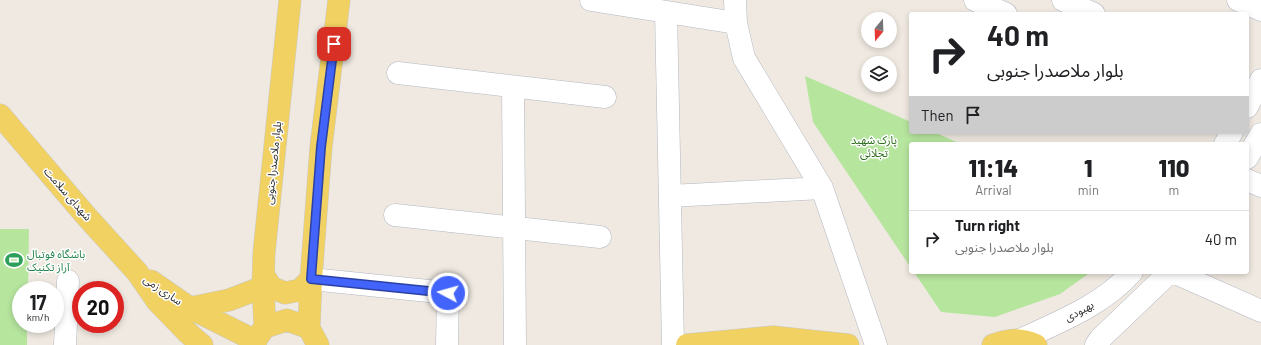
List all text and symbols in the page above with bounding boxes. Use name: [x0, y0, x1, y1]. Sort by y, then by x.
north arrow: [861, 12, 897, 48]
map controls: [861, 12, 897, 92]
text: 40 m: [987, 18, 1049, 52]
pin: [317, 27, 351, 61]
icon: right: [921, 28, 973, 80]
icon: arrive: [323, 33, 345, 55]
button: layers: [861, 56, 897, 92]
text: بلوار ملاصدرا جنوبی: [987, 59, 1124, 81]
icon: arrive: [962, 104, 984, 126]
text: Then: [921, 106, 954, 124]
street label: بلوار ملاصدرا جنوبی: [262, 121, 284, 205]
park label: پارک شهید تجلائی: [851, 133, 897, 160]
text: 11:14: [969, 153, 1018, 182]
text: 1: [1084, 153, 1093, 182]
text: 110: [1158, 153, 1189, 182]
street label: شهدای سلامت: [41, 164, 95, 224]
text: Arrival: [975, 182, 1012, 198]
text: min: [1078, 182, 1099, 198]
text: m: [1169, 182, 1179, 198]
text: Turn right: [955, 216, 1020, 234]
icon: right: [921, 228, 943, 250]
text: 40 m: [1205, 230, 1237, 248]
text: بلوار ملاصدرا جنوبی: [955, 239, 1054, 255]
place label: باشگاه فوتبال آراز تکنیک: [27, 247, 85, 274]
sports icon: باشگاه فوتبال آراز تکنیک: [4, 250, 24, 270]
street label: ساری زمی: [141, 272, 185, 308]
position arrow: [427, 272, 469, 314]
speed limit sign: 20: [72, 281, 124, 333]
text: 17: [29, 290, 46, 314]
street label: بهبودی: [1062, 297, 1096, 325]
text: km/h: [27, 311, 49, 323]

